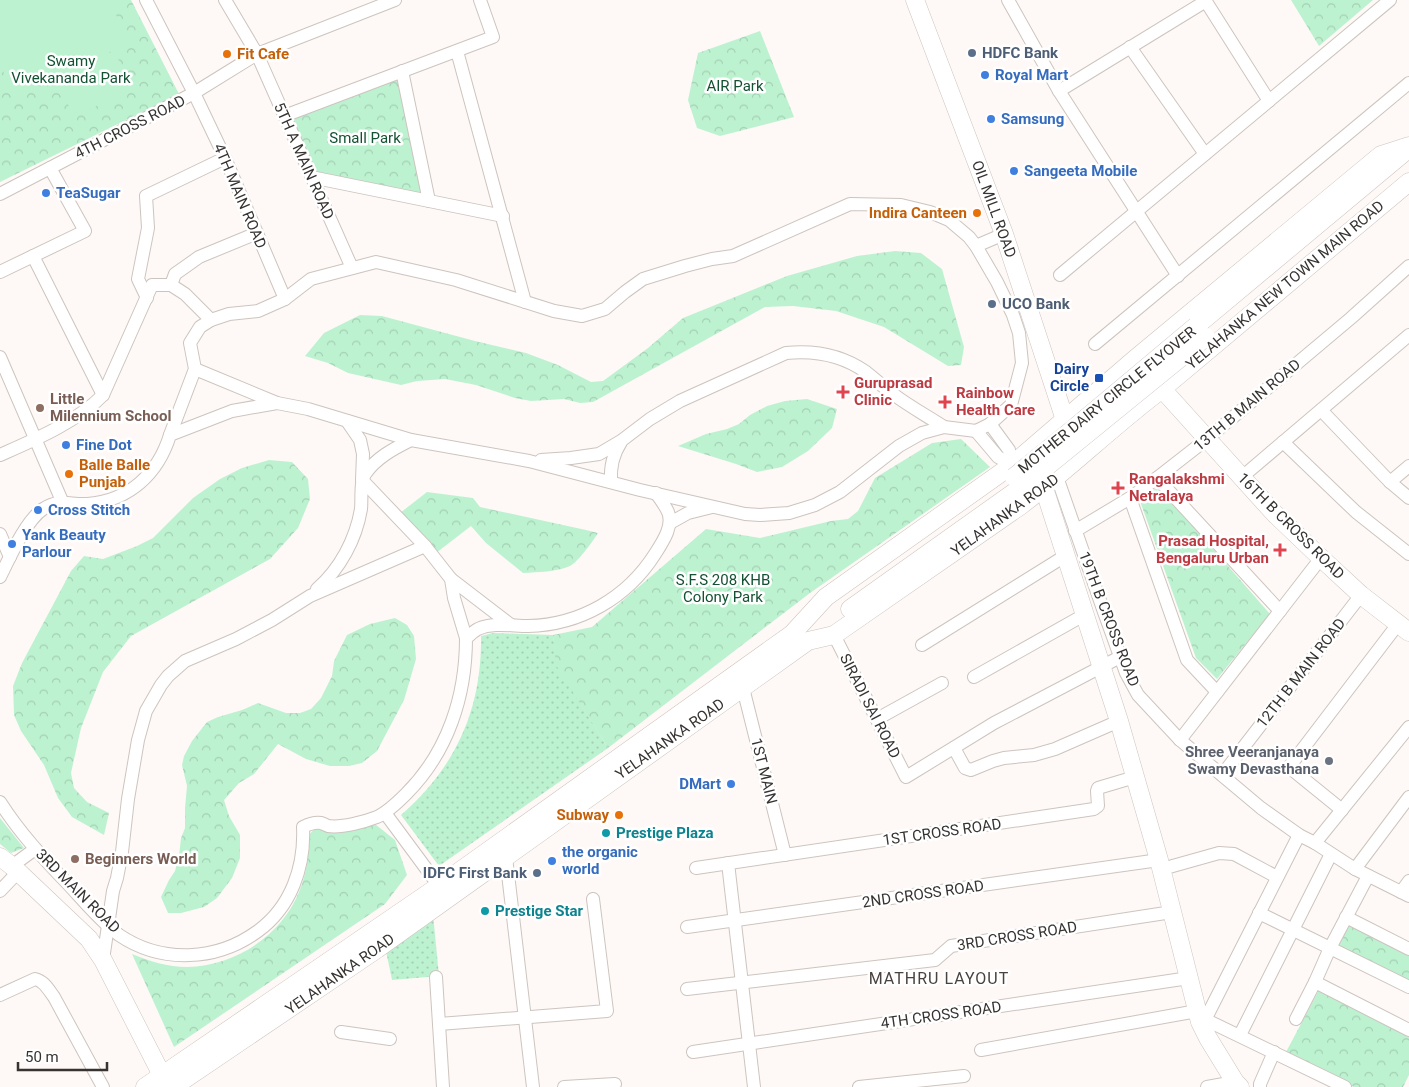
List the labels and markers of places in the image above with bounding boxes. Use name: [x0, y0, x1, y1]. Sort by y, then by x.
place label: HDFC Bank: [982, 44, 1059, 62]
place label: Fit Cafe: [237, 45, 289, 63]
marker: HDFC Bank: [966, 47, 978, 59]
marker: Fit Cafe: [221, 48, 233, 60]
place label: Royal Mart: [995, 66, 1068, 84]
marker: Royal Mart: [979, 69, 991, 81]
place label: Samsung: [1001, 110, 1064, 128]
marker: Samsung: [985, 113, 997, 125]
place label: Sangeeta Mobile: [1024, 162, 1137, 180]
marker: Sangeeta Mobile: [1008, 165, 1020, 177]
place label: TeaSugar: [56, 184, 121, 202]
marker: TeaSugar: [40, 187, 52, 199]
place label: Indira Canteen: [869, 204, 967, 222]
marker: Indira Canteen: [971, 207, 983, 219]
place label: UCO Bank: [1002, 295, 1071, 313]
marker: UCO Bank: [986, 298, 998, 310]
place label: Dairy Circle: [1050, 360, 1089, 395]
marker: Dairy Circle: [1093, 372, 1105, 384]
place label: Guruprasad Clinic: [854, 374, 932, 409]
place label: Rainbow Health Care: [956, 384, 1035, 419]
marker: Guruprasad Clinic: [836, 385, 850, 399]
place label: Little Milennium School: [50, 390, 171, 425]
marker: Rainbow Health Care: [938, 395, 952, 409]
marker: Little Milennium School: [34, 402, 46, 414]
place label: Fine Dot: [76, 436, 132, 454]
marker: Fine Dot: [60, 439, 72, 451]
place label: Balle Balle Punjab: [79, 456, 150, 491]
marker: Balle Balle Punjab: [63, 468, 75, 480]
place label: Rangalakshmi Netralaya: [1129, 470, 1225, 505]
marker: Rangalakshmi Netralaya: [1111, 481, 1125, 495]
place label: Cross Stitch: [48, 501, 130, 519]
marker: Cross Stitch: [32, 504, 44, 516]
place label: Yank Beauty Parlour: [22, 526, 106, 561]
place label: Prasad Hospital, Bengaluru Urban: [1156, 532, 1269, 567]
marker: Yank Beauty Parlour: [6, 538, 18, 550]
marker: Prasad Hospital, Bengaluru Urban: [1273, 543, 1287, 557]
place label: Shree Veeranjanaya Swamy Devasthana: [1185, 743, 1319, 778]
marker: Shree Veeranjanaya Swamy Devasthana: [1323, 755, 1335, 767]
place label: DMart: [679, 775, 721, 793]
marker: DMart: [725, 778, 737, 790]
place label: Subway: [556, 806, 609, 824]
marker: Subway: [613, 809, 625, 821]
place label: Prestige Plaza: [616, 824, 714, 842]
marker: Prestige Plaza: [600, 827, 612, 839]
place label: the organic world: [562, 843, 638, 878]
place label: Beginners World: [85, 850, 196, 868]
marker: Beginners World: [69, 853, 81, 865]
marker: the organic world: [546, 855, 558, 867]
place label: IDFC First Bank: [423, 864, 528, 882]
marker: IDFC First Bank: [531, 867, 543, 879]
place label: Prestige Star: [495, 902, 584, 920]
marker: Prestige Star: [479, 905, 491, 917]

